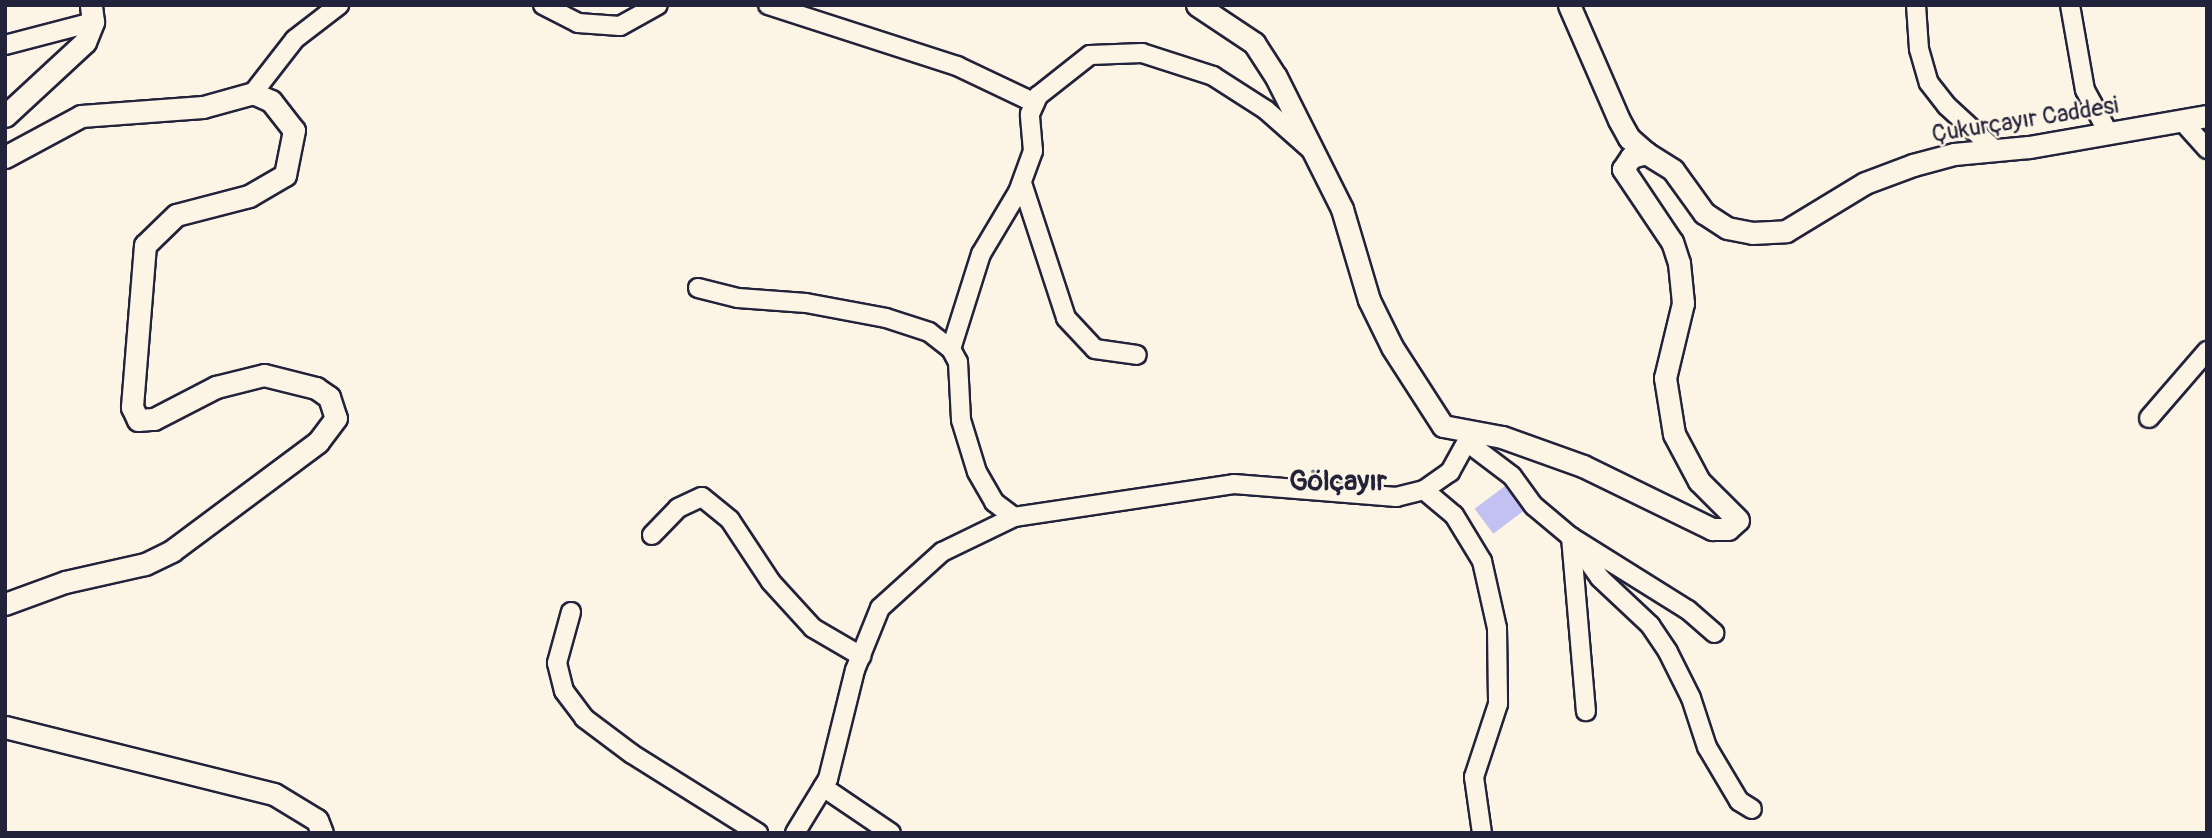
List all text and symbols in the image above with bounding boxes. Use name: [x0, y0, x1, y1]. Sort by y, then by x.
street label: Çukurçayır Caddesi: [1930, 91, 2120, 149]
district label: Gölçayır: [1289, 465, 1387, 499]

